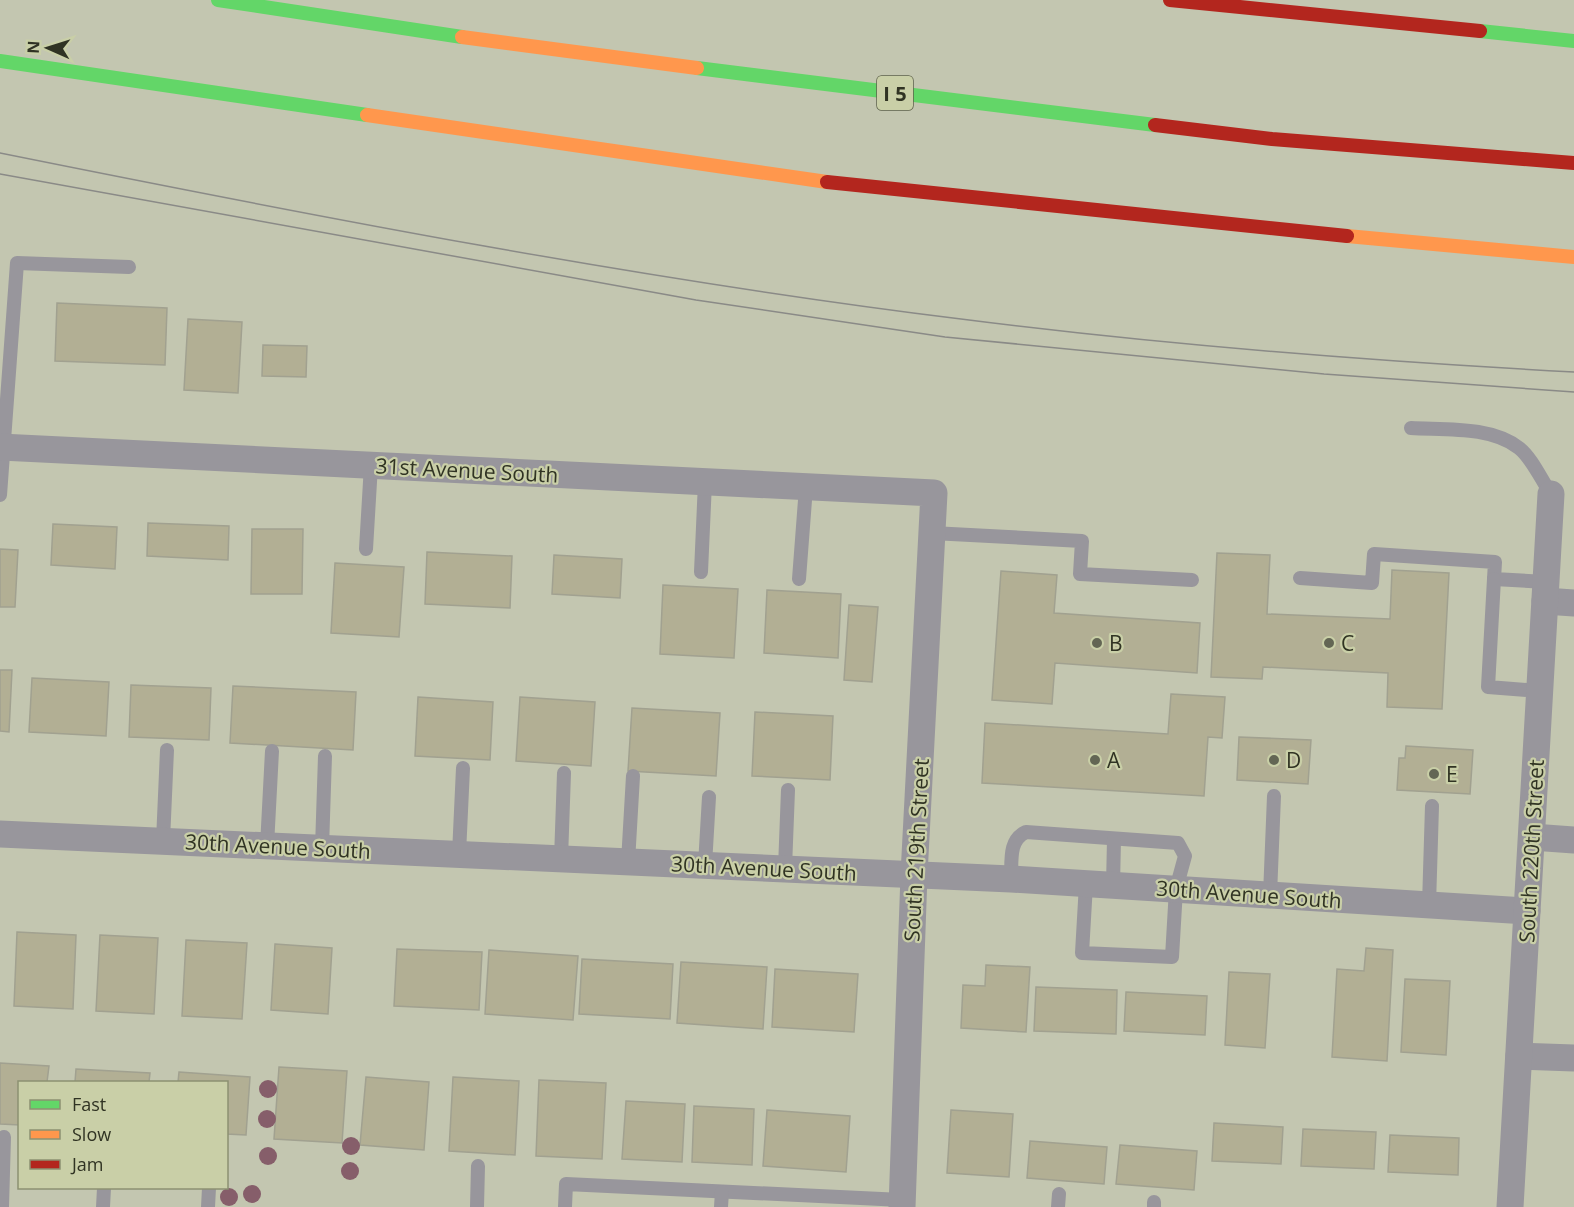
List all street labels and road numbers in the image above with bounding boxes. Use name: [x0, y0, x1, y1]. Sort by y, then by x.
road number: I 5: [877, 76, 913, 110]
street label: 31st Avenue South: [375, 451, 559, 489]
street label: South 219th Street: [897, 758, 935, 942]
street label: South 220th Street: [1512, 759, 1550, 943]
street label: 30th Avenue South: [184, 827, 372, 865]
street label: 30th Avenue South: [670, 849, 858, 887]
street label: 30th Avenue South: [1155, 874, 1343, 914]

